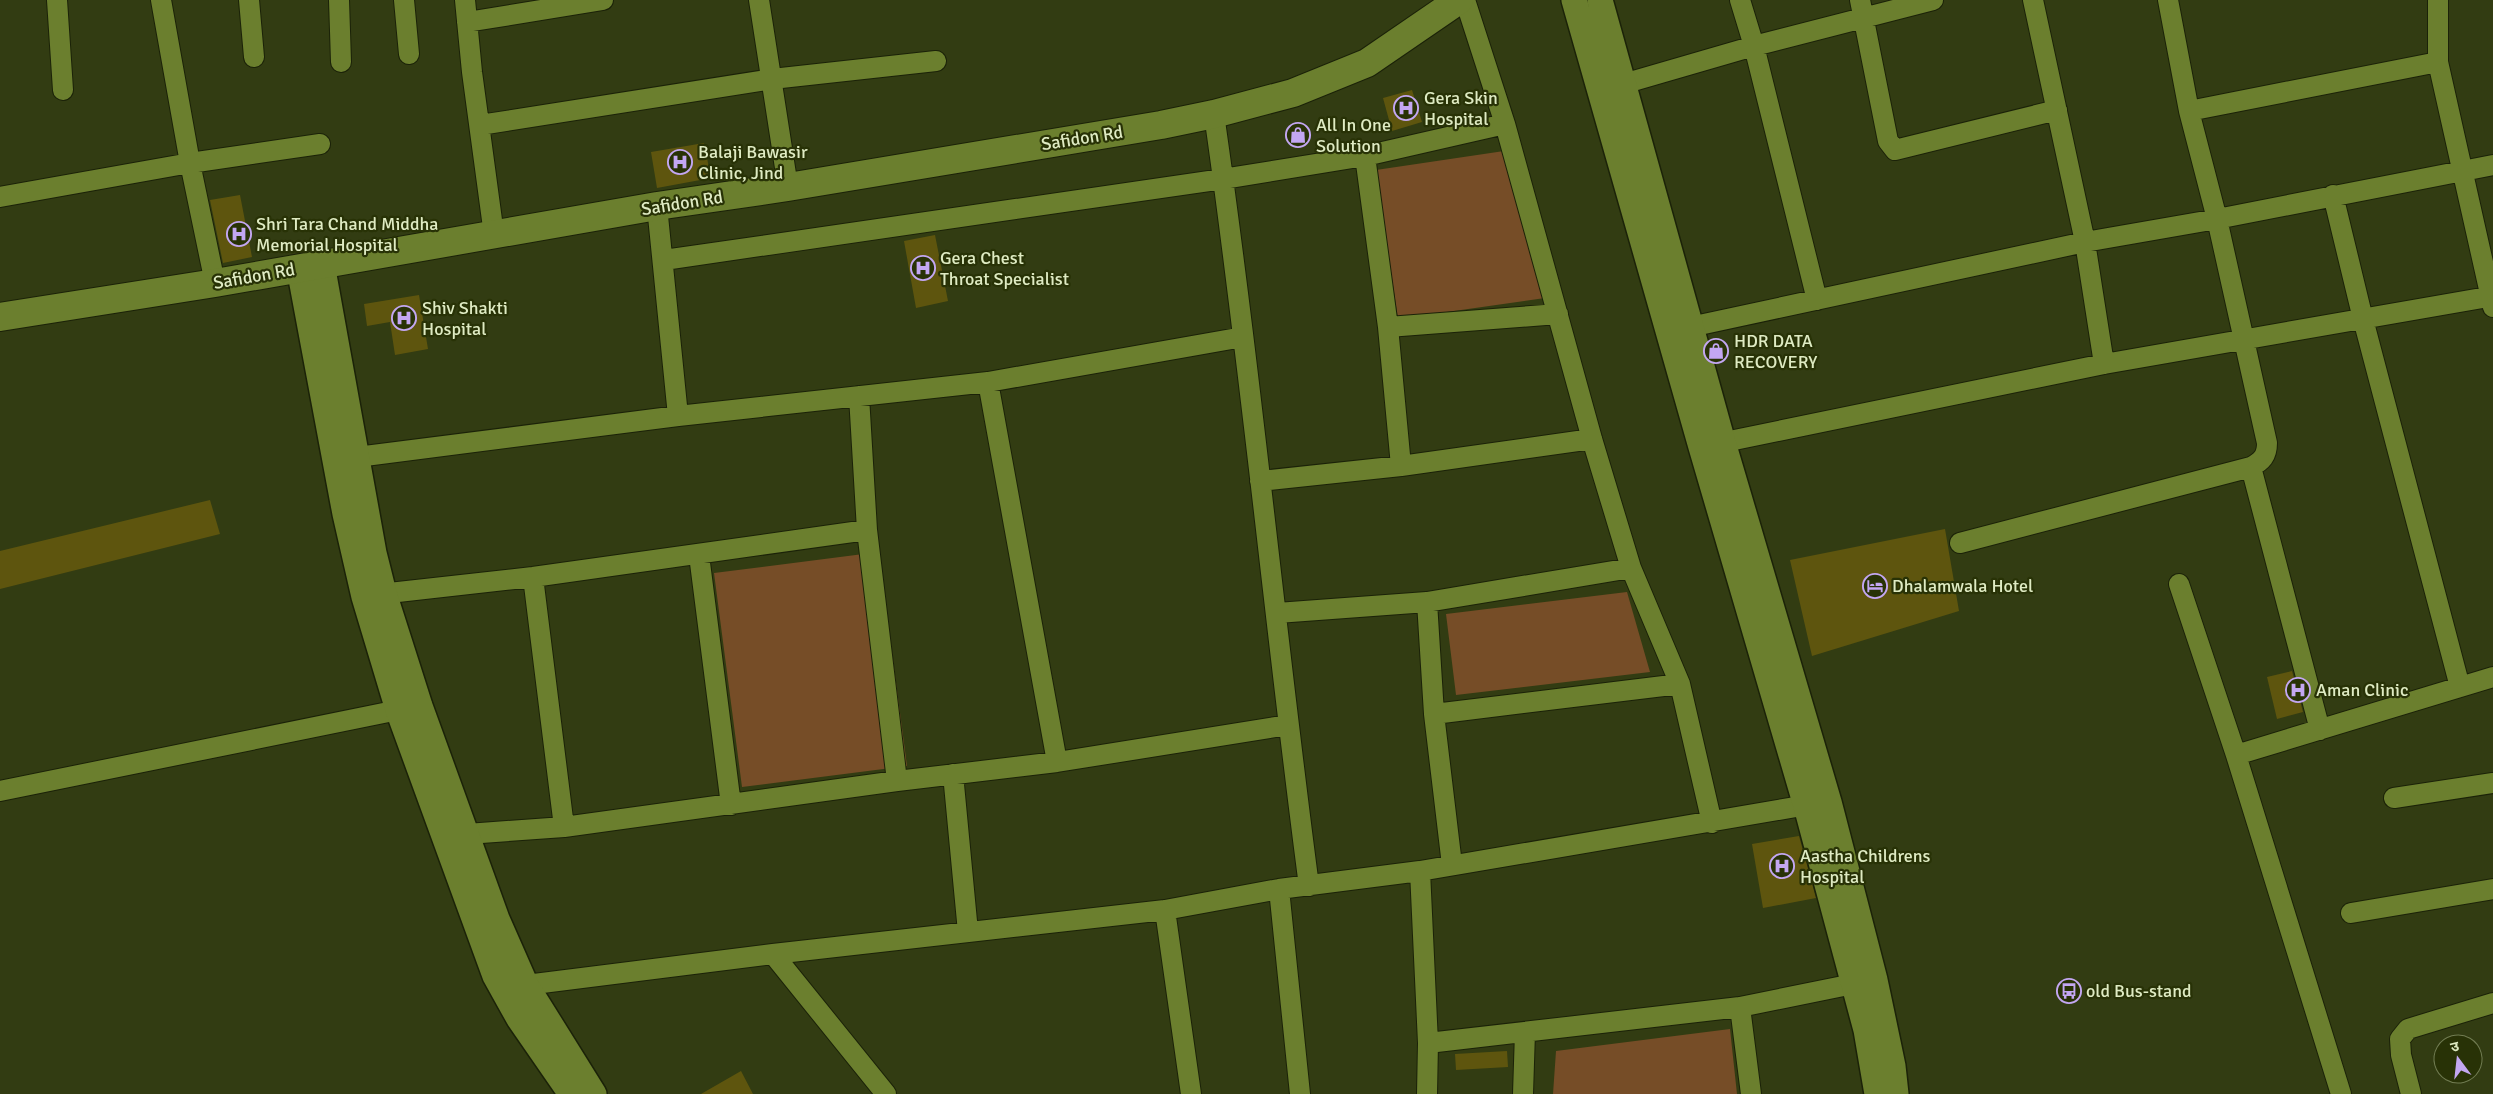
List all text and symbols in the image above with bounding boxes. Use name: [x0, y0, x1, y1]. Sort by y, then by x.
place label: Gera Skin Hospital: [1424, 87, 1498, 130]
hospital icon: Gera Skin Hospital: [1393, 95, 1419, 121]
place label: All In One Solution: [1316, 114, 1391, 157]
street label: Safidon Rd: [1040, 121, 1124, 155]
shop icon: All In One Solution: [1285, 122, 1311, 148]
place label: Balaji Bawasir Clinic, Jind: [698, 141, 808, 184]
hospital icon: Balaji Bawasir Clinic, Jind: [667, 149, 693, 175]
street label: Safidon Rd: [640, 186, 724, 220]
place label: Shri Tara Chand Middha Memorial Hospital: [256, 213, 438, 256]
hospital icon: Shri Tara Chand Middha Memorial Hospital: [226, 221, 252, 247]
place label: Gera Chest Throat Specialist: [940, 247, 1069, 290]
hospital icon: Gera Chest Throat Specialist: [910, 255, 936, 281]
street label: Safidon Rd: [212, 258, 296, 294]
place label: Shiv Shakti Hospital: [422, 297, 508, 340]
hospital icon: Shiv Shakti Hospital: [391, 305, 417, 331]
place label: HDR DATA RECOVERY: [1734, 330, 1817, 373]
shop icon: HDR DATA RECOVERY: [1703, 338, 1729, 364]
hotel icon: Dhalamwala Hotel: [1862, 573, 1888, 599]
place label: Dhalamwala Hotel: [1892, 575, 2033, 597]
hospital icon: Aman Clinic: [2285, 677, 2311, 703]
place label: Aman Clinic: [2316, 679, 2408, 701]
place label: Aastha Childrens Hospital: [1800, 845, 1931, 888]
hospital icon: Aastha Childrens Hospital: [1769, 853, 1795, 879]
bus stop icon: old Bus-stand: [2056, 978, 2082, 1004]
place label: old Bus-stand: [2086, 980, 2192, 1002]
north arrow: [2433, 1034, 2483, 1084]
text: उ: [2449, 1037, 2462, 1056]

